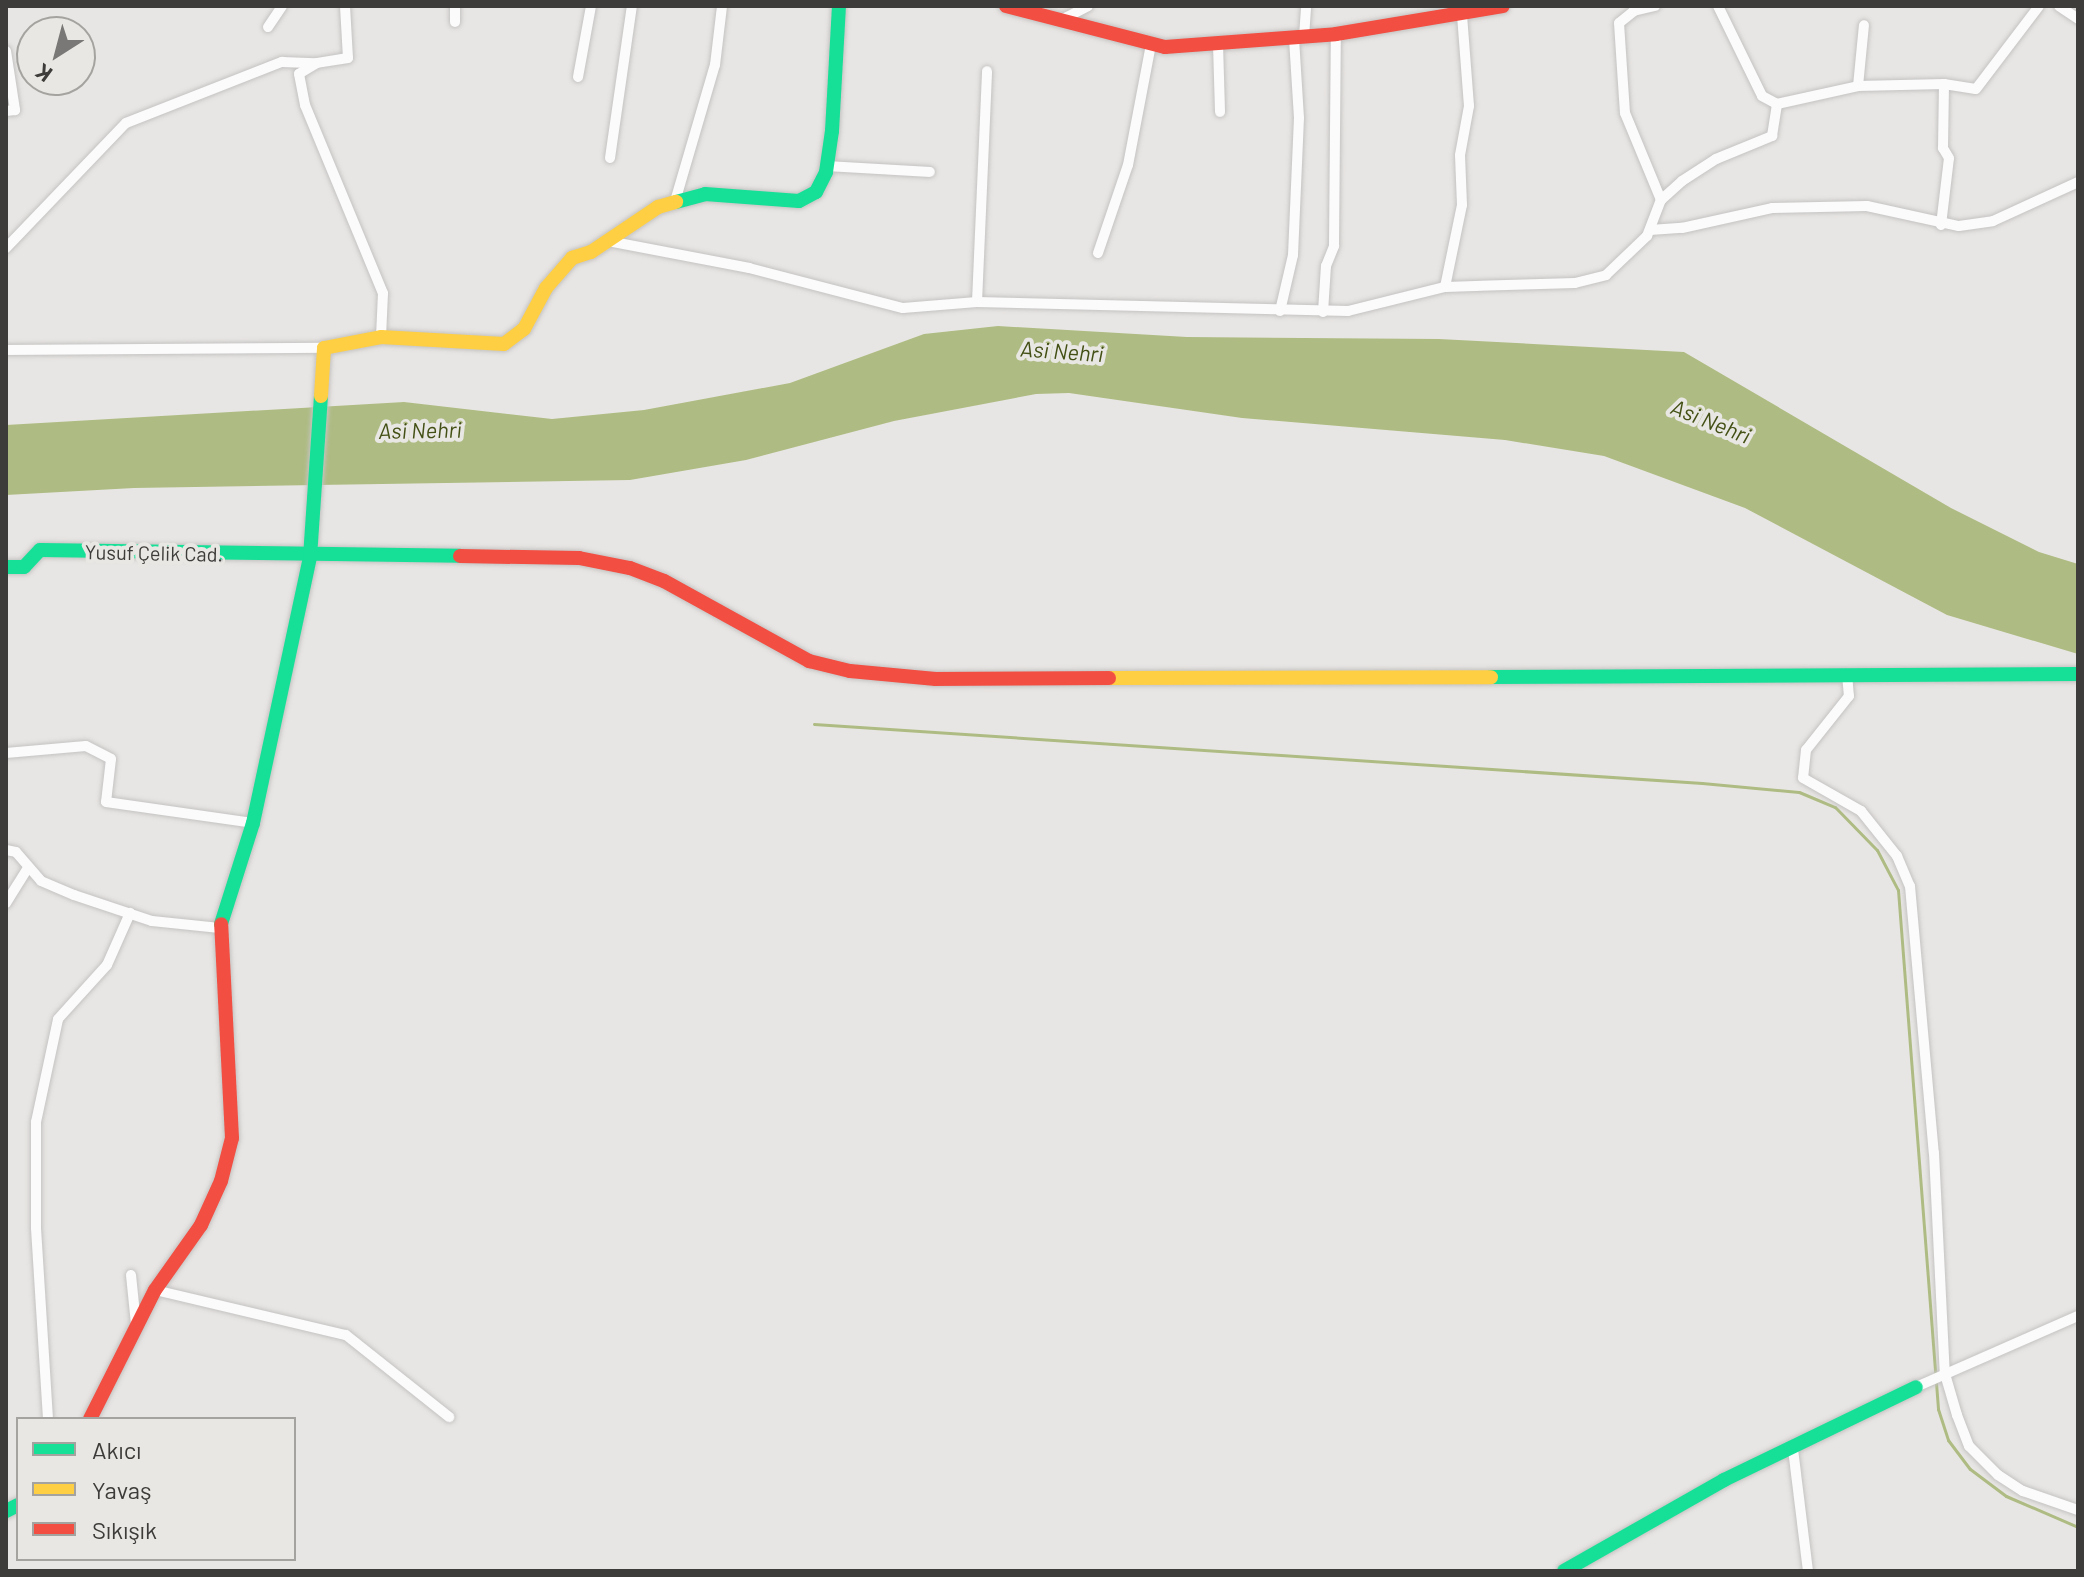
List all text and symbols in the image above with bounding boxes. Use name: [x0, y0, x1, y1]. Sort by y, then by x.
north arrow: [16, 16, 96, 96]
text: K: [30, 59, 56, 88]
water label: Asi Nehri: [1019, 335, 1105, 367]
water label: Asi Nehri: [1667, 393, 1755, 449]
water label: Asi Nehri: [378, 416, 462, 444]
street label: Yusuf Çelik Cad.: [85, 540, 223, 566]
legend: [16, 1417, 296, 1561]
text: Akıcı: [92, 1435, 141, 1464]
text: Yavaş: [92, 1475, 152, 1504]
text: Sıkışık: [92, 1515, 157, 1544]

